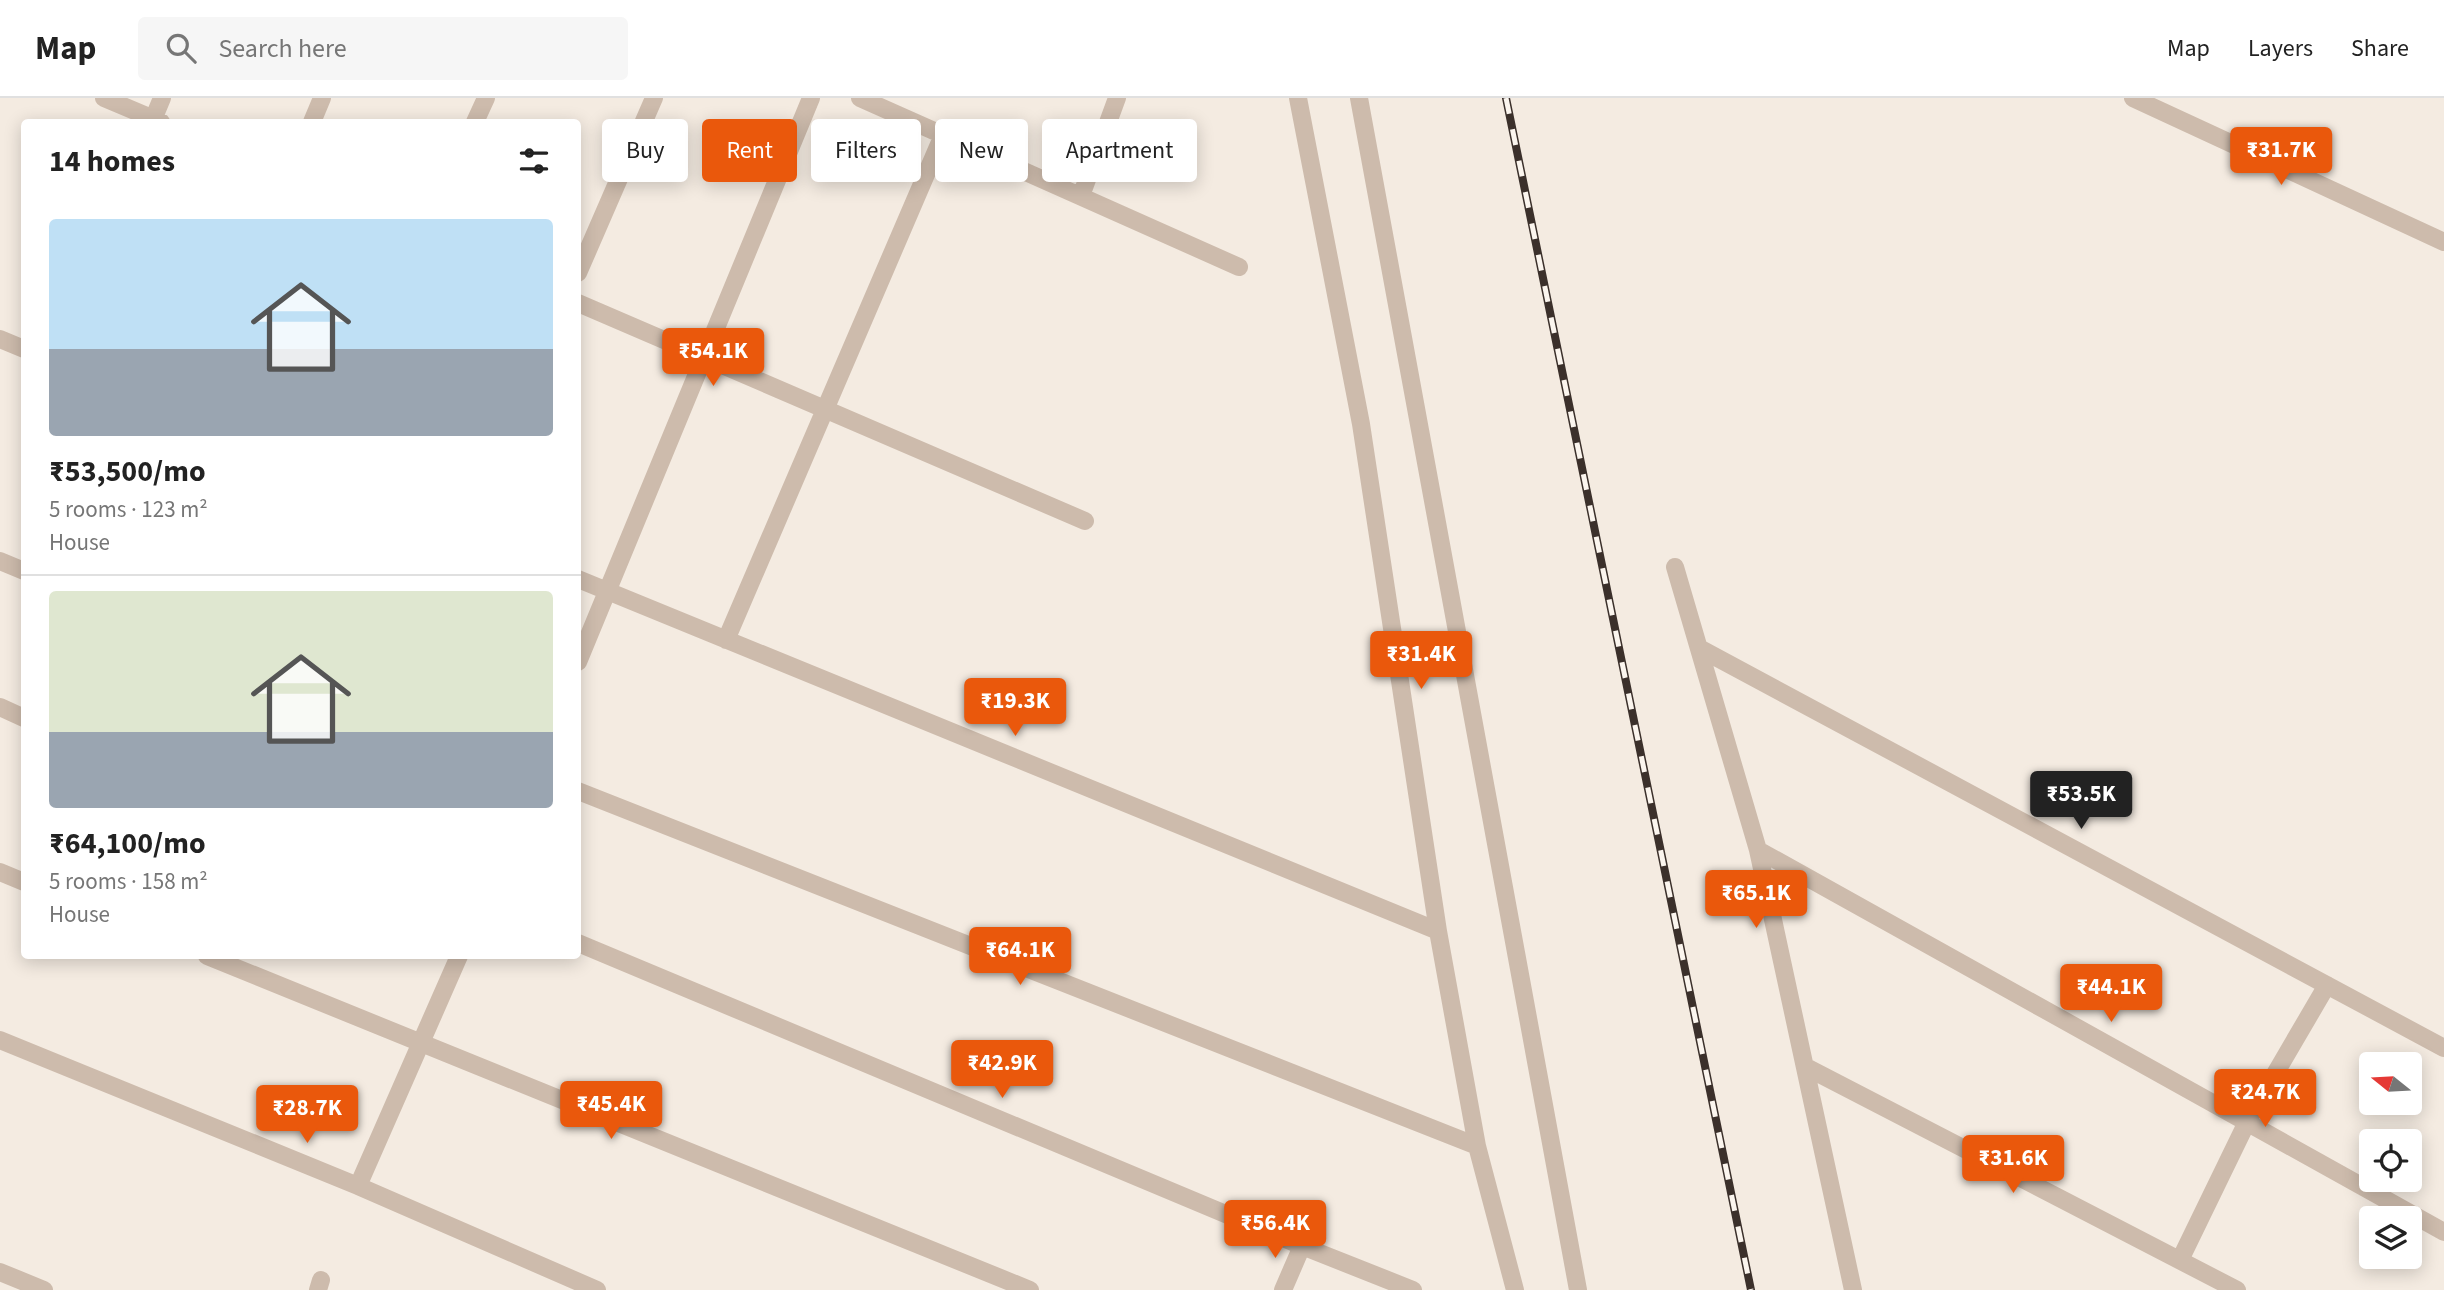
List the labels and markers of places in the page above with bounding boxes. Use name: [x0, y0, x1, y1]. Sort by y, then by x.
pin: ₹31.7K: [2224, 127, 2338, 187]
pin: ₹54.1K: [656, 328, 770, 388]
pin: ₹31.4K: [1364, 632, 1478, 691]
pin: ₹19.3K: [958, 678, 1072, 738]
pin: ₹53.5K: [2024, 772, 2138, 831]
pin: ₹65.1K: [1699, 870, 1813, 930]
pin: ₹64.1K: [963, 928, 1077, 987]
pin: ₹44.1K: [2054, 964, 2168, 1024]
pin: ₹42.9K: [945, 1040, 1059, 1100]
pin: ₹24.7K: [2208, 1070, 2322, 1129]
pin: ₹45.4K: [554, 1082, 668, 1141]
pin: ₹28.7K: [250, 1086, 364, 1145]
pin: ₹31.6K: [1956, 1136, 2070, 1195]
pin: ₹56.4K: [1218, 1200, 1332, 1260]

